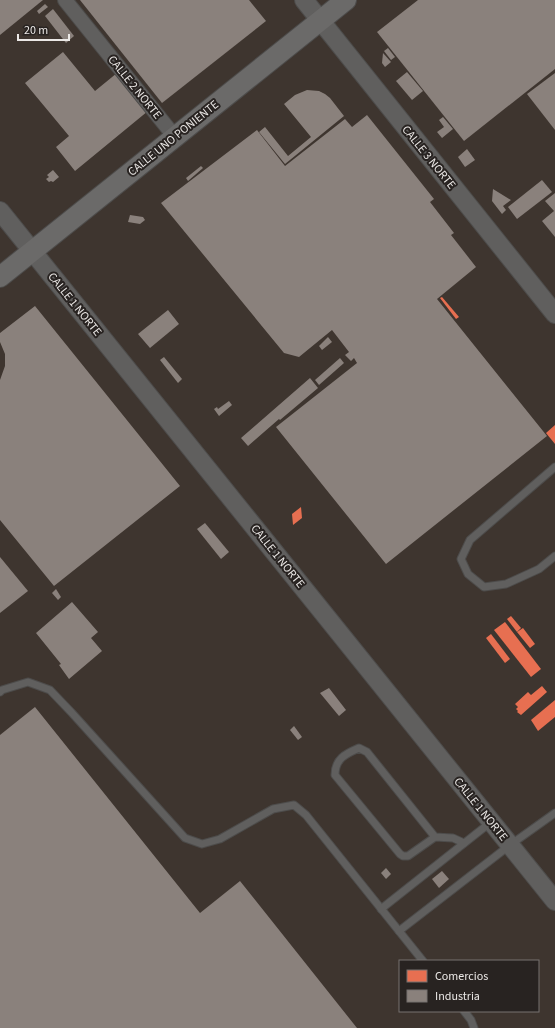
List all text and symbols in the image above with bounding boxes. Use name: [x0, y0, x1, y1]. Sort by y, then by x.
scale bar: [18, 16, 69, 42]
text: 20 m: [24, 22, 48, 39]
street label: CALLE 2 NORTE: [104, 52, 166, 123]
street label: CALLE UNO PONIENTE: [124, 96, 222, 180]
street label: CALLE 3 NORTE: [398, 122, 460, 193]
street label: CALLE 1 NORTE: [44, 269, 106, 340]
street label: CALLE 1 NORTE: [247, 521, 309, 592]
street label: CALLE 1 NORTE: [450, 774, 512, 845]
legend: [399, 960, 539, 1012]
text: Comercios: [435, 968, 488, 985]
text: Industria: [435, 988, 480, 1005]

